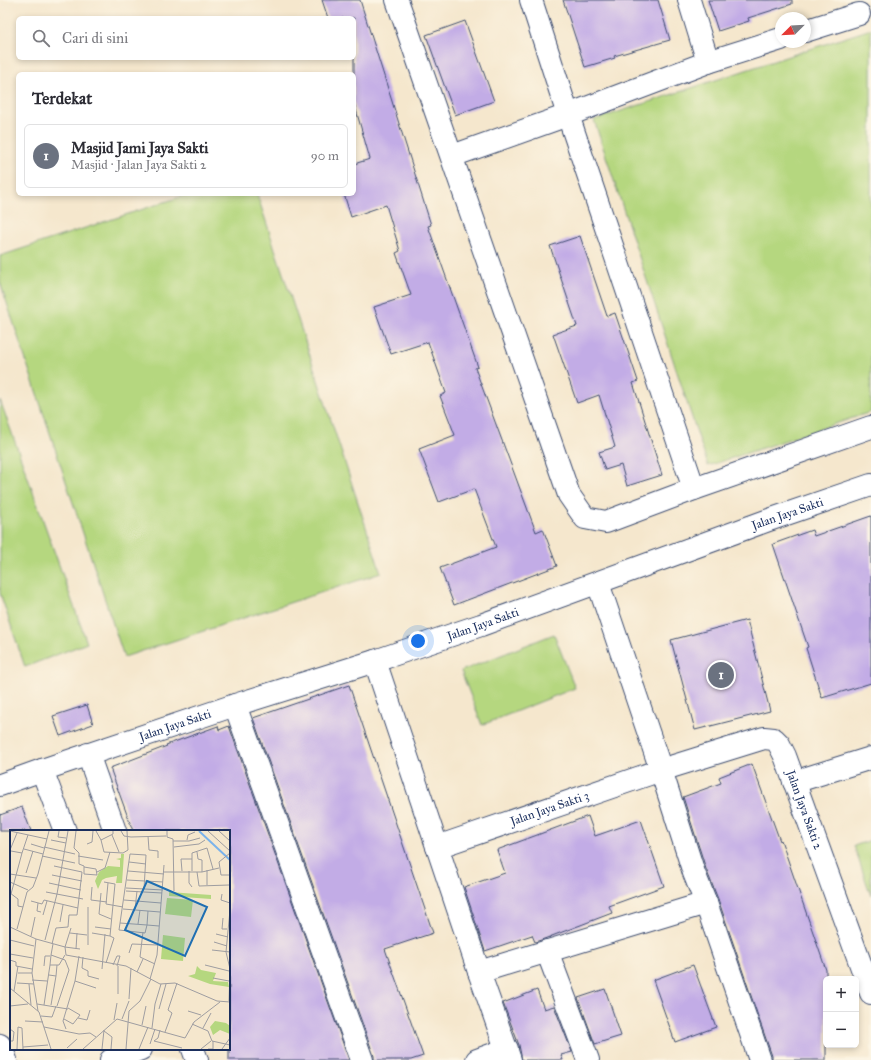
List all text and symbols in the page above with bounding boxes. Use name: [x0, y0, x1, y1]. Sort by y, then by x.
north arrow: [775, 12, 811, 48]
search box: [16, 16, 356, 60]
icon: search: [30, 27, 52, 49]
text: Cari di sini: [62, 29, 128, 47]
text: Terdekat: [32, 88, 92, 109]
text: Masjid Jami Jaya Sakti: [71, 139, 208, 157]
text: 1: [43, 148, 49, 164]
text: 90 m: [311, 148, 339, 164]
text: Masjid · Jalan Jaya Sakti 2: [71, 157, 207, 173]
street label: Jalan Jaya Sakti: [748, 495, 826, 534]
street label: Jalan Jaya Sakti: [443, 605, 521, 645]
your location: [408, 631, 428, 651]
pin: 1: [708, 660, 734, 690]
street label: Jalan Jaya Sakti: [135, 706, 213, 745]
street label: Jalan Jaya Sakti 2: [782, 766, 825, 852]
street label: Jalan Jaya Sakti 3: [506, 788, 591, 830]
inset map: [10, 830, 230, 1050]
map controls: [823, 976, 859, 1048]
button: +: [823, 976, 859, 1012]
button: −: [823, 1012, 859, 1048]

